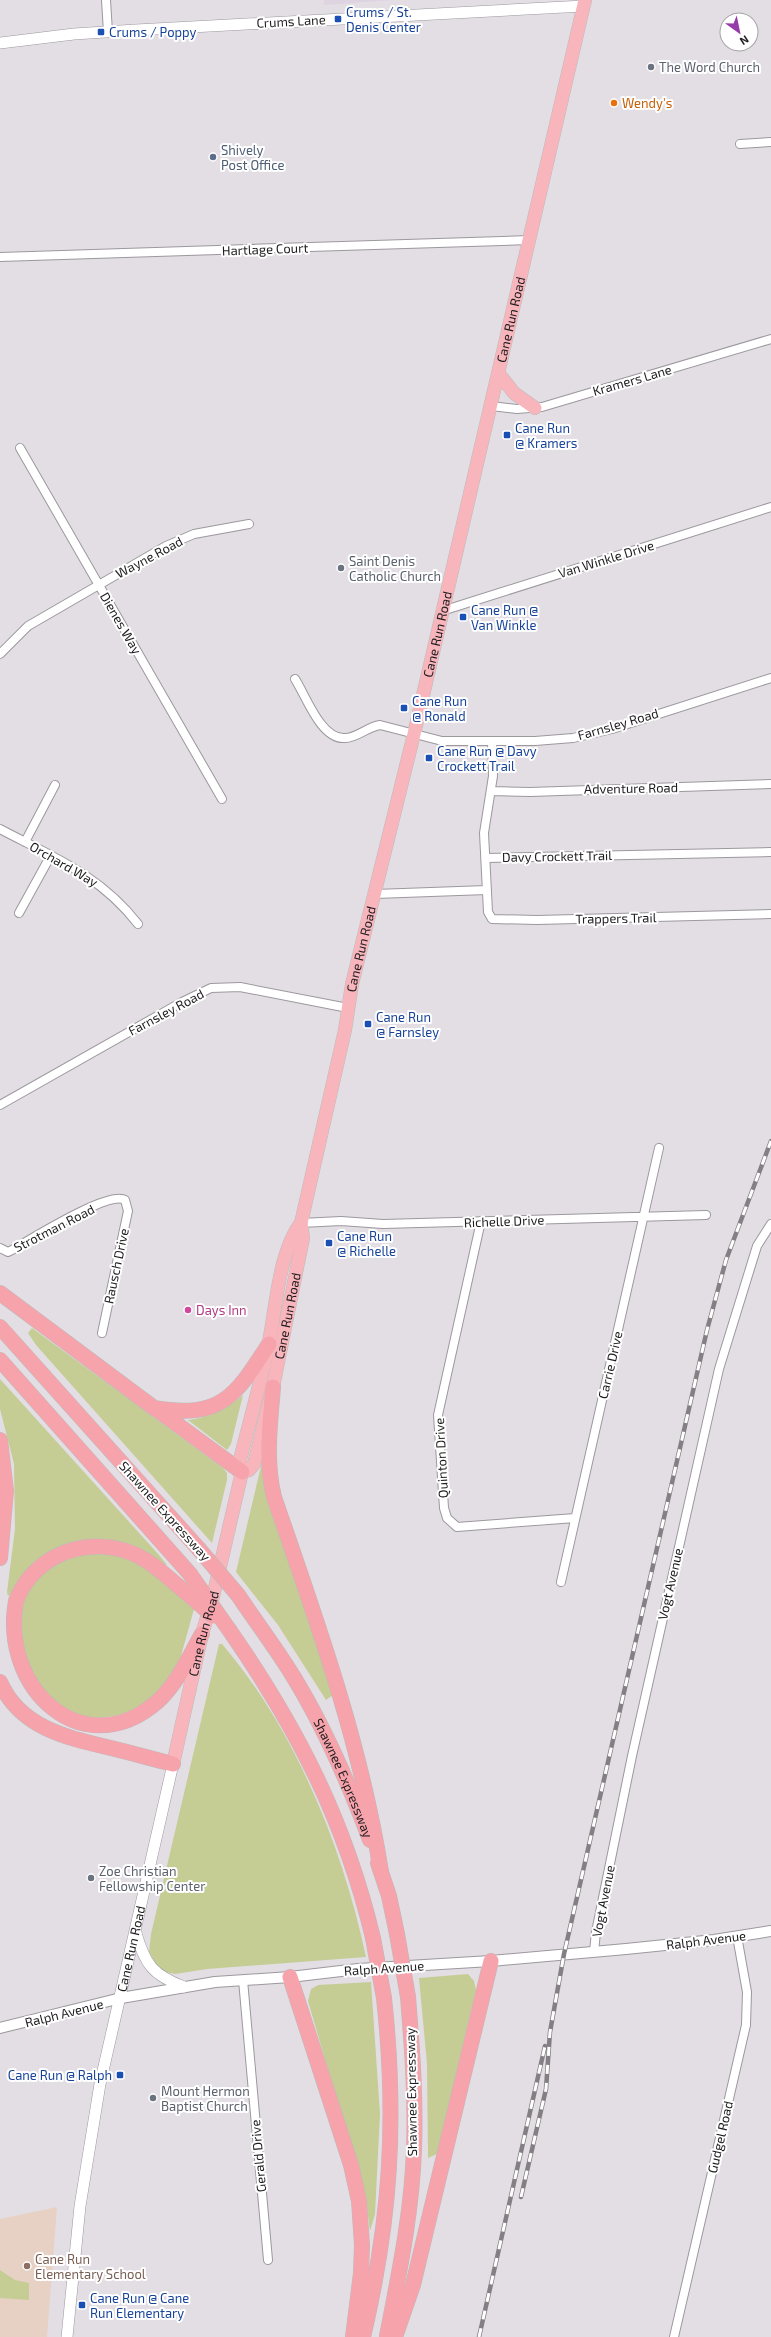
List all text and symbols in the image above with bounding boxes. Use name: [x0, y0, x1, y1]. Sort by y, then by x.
place label: Crums / St. Denis Center: [346, 4, 421, 35]
street label: Crums Lane: [256, 11, 326, 31]
north arrow: [719, 12, 759, 52]
marker: Crums / St. Denis Center: [333, 14, 343, 24]
place label: Crums / Poppy: [109, 24, 197, 40]
marker: Crums / Poppy: [96, 27, 106, 37]
text: N: [738, 33, 752, 48]
place label: The Word Church: [659, 59, 760, 75]
marker: The Word Church: [646, 62, 656, 72]
place label: Wendy's: [622, 95, 672, 111]
marker: Wendy's: [609, 98, 619, 108]
place label: Shively Post Office: [221, 142, 284, 173]
marker: Shively Post Office: [208, 152, 218, 162]
street label: Hartlage Court: [222, 239, 309, 259]
street label: Cane Run Road: [493, 275, 528, 364]
street label: Kramers Lane: [591, 361, 673, 399]
place label: Cane Run @ Kramers: [515, 420, 577, 451]
marker: Cane Run @ Kramers: [502, 430, 512, 440]
street label: Wayne Road: [113, 533, 185, 581]
street label: Van Winkle Drive: [556, 537, 656, 581]
place label: Saint Denis Catholic Church: [349, 553, 441, 584]
marker: Saint Denis Catholic Church: [336, 563, 346, 573]
street label: Dienes Way: [97, 589, 145, 657]
street label: Cane Run Road: [419, 590, 455, 679]
place label: Cane Run @ Van Winkle: [471, 602, 538, 633]
marker: Cane Run @ Van Winkle: [458, 612, 468, 622]
place label: Cane Run @ Ronald: [412, 693, 467, 724]
marker: Cane Run @ Ronald: [399, 703, 409, 713]
street label: Farnsley Road: [576, 705, 660, 743]
place label: Cane Run @ Davy Crockett Trail: [437, 743, 537, 774]
marker: Cane Run @ Davy Crockett Trail: [424, 753, 434, 763]
street label: Adventure Road: [584, 779, 678, 797]
street label: Orchard Way: [27, 838, 101, 890]
street label: Davy Crockett Trail: [502, 847, 612, 865]
street label: Cane Run Road: [343, 904, 379, 993]
street label: Trappers Trail: [575, 909, 657, 927]
street label: Farnsley Road: [125, 985, 207, 1039]
place label: Cane Run @ Farnsley: [376, 1009, 439, 1040]
marker: Cane Run @ Farnsley: [363, 1019, 373, 1029]
street label: Strotman Road: [11, 1201, 97, 1255]
street label: Richelle Drive: [463, 1212, 545, 1230]
street label: Rausch Drive: [100, 1227, 132, 1305]
place label: Cane Run @ Richelle: [337, 1228, 396, 1259]
marker: Cane Run @ Richelle: [324, 1238, 334, 1248]
street label: Cane Run Road: [271, 1271, 304, 1361]
place label: Days Inn: [196, 1302, 247, 1318]
marker: Days Inn: [183, 1305, 193, 1315]
street label: Carrie Drive: [594, 1330, 626, 1400]
street label: Quinton Drive: [431, 1417, 451, 1499]
street label: Shawnee Expressway: [116, 1458, 214, 1564]
street label: Vogt Avenue: [654, 1547, 686, 1621]
street label: Cane Run Road: [185, 1589, 222, 1678]
street label: Shawnee Expressway: [310, 1716, 376, 1840]
place label: Zoe Christian Fellowship Center: [99, 1863, 205, 1894]
street label: Vogt Avenue: [588, 1864, 618, 1938]
marker: Zoe Christian Fellowship Center: [86, 1873, 96, 1883]
street label: Cane Run Road: [113, 1904, 148, 1993]
street label: Ralph Avenue: [665, 1927, 747, 1953]
street label: Ralph Avenue: [343, 1957, 425, 1979]
street label: Ralph Avenue: [23, 1996, 105, 2030]
street label: Shawnee Expressway: [402, 2027, 420, 2156]
place label: Cane Run @ Ralph: [8, 2067, 112, 2083]
marker: Cane Run @ Ralph: [115, 2070, 125, 2080]
place label: Mount Hermon Baptist Church: [161, 2083, 250, 2114]
marker: Mount Hermon Baptist Church: [148, 2093, 158, 2103]
street label: Gudgel Road: [704, 2099, 736, 2175]
street label: Gerald Drive: [247, 2119, 269, 2193]
place label: Cane Run Elementary School: [35, 2251, 146, 2282]
marker: Cane Run Elementary School: [22, 2261, 32, 2271]
place label: Cane Run @ Cane Run Elementary: [90, 2290, 189, 2321]
marker: Cane Run @ Cane Run Elementary: [77, 2300, 87, 2310]

